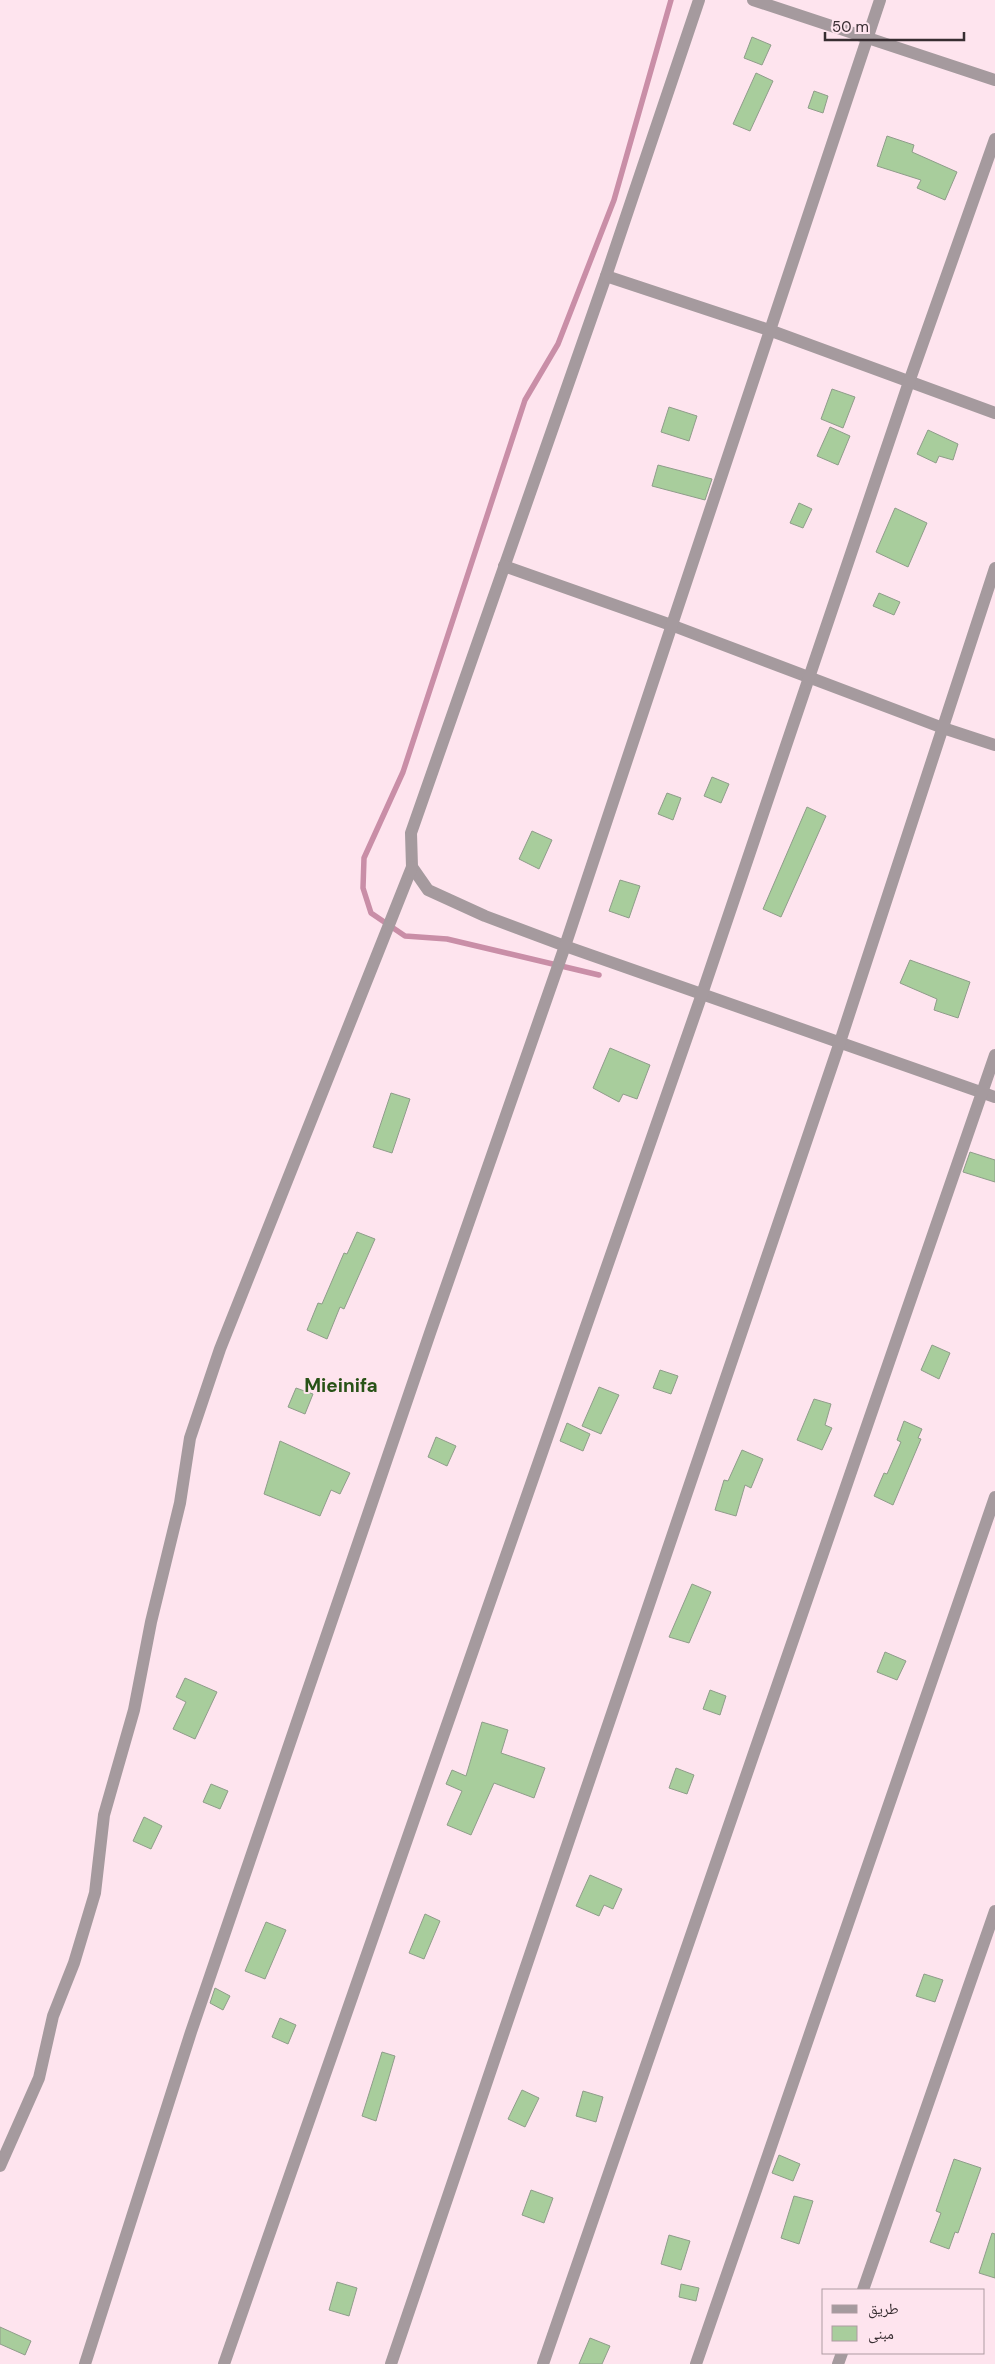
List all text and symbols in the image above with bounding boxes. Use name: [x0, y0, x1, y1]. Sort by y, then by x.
scale bar: [825, 10, 964, 42]
text: 50 m: [832, 17, 869, 37]
district label: Mieinifa: [304, 1373, 378, 1398]
legend: [822, 2289, 985, 2354]
text: طريق: [868, 2299, 899, 2319]
text: مبنى: [868, 2324, 894, 2344]

